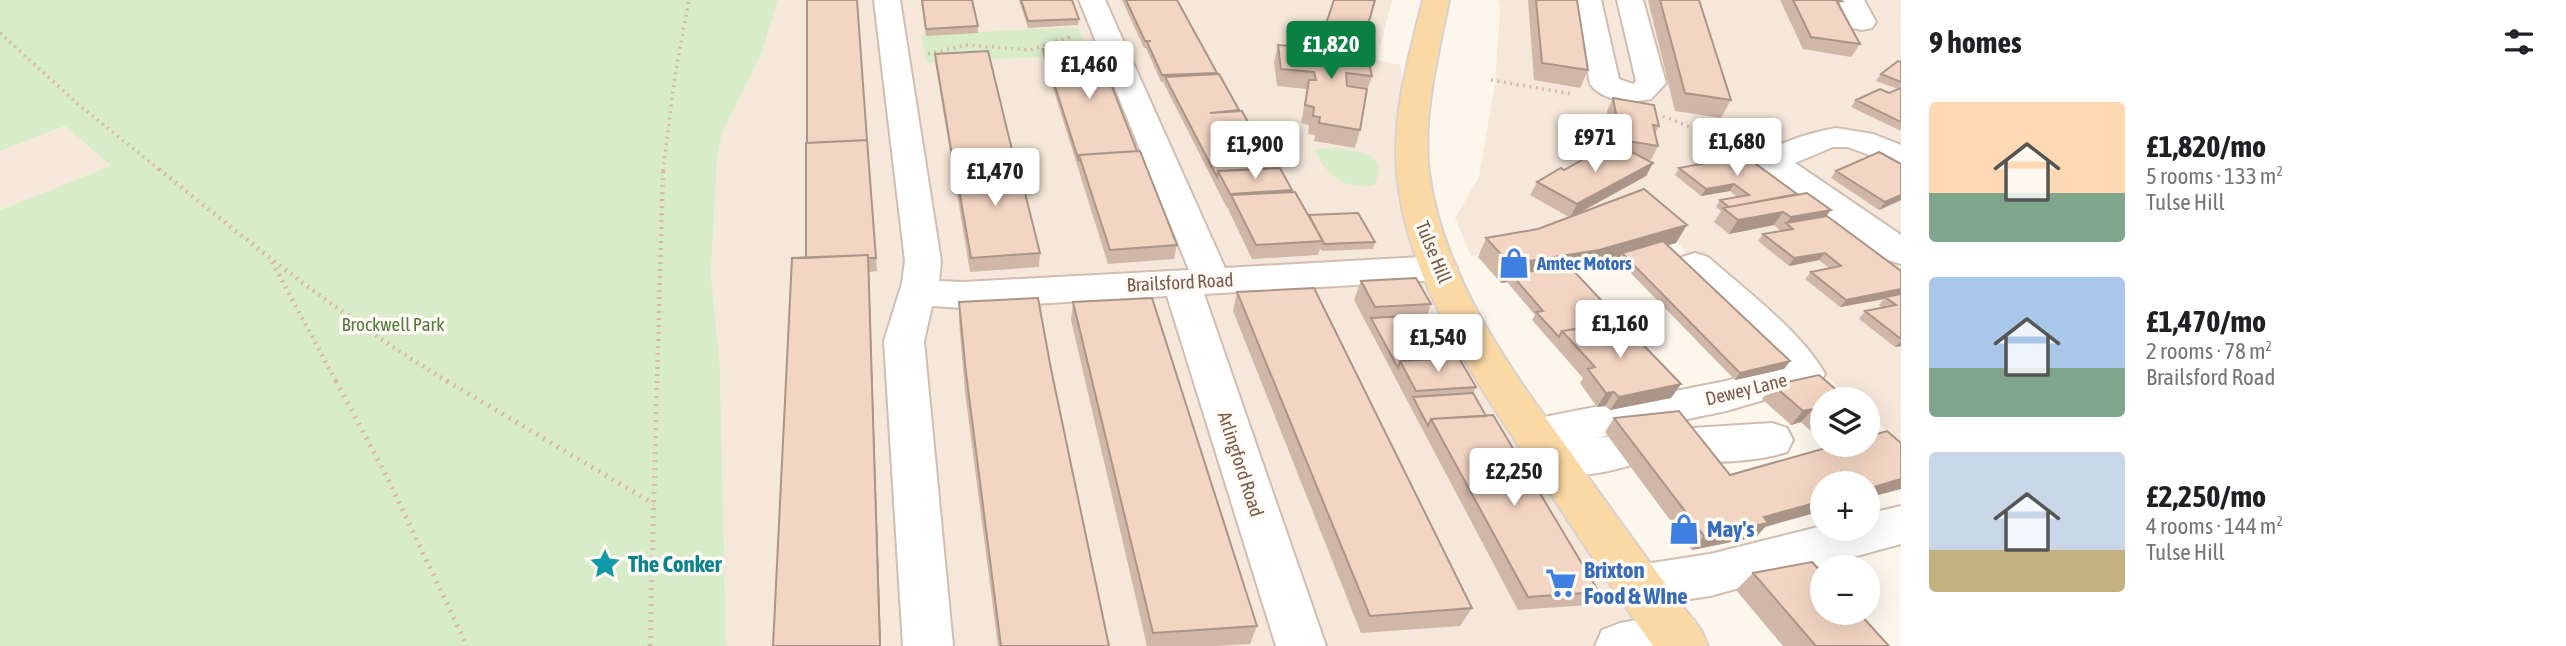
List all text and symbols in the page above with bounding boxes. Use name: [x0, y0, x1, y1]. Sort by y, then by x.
pin: £1,820: [1274, 22, 1388, 81]
icon: filters: [2500, 23, 2538, 61]
text: 9 homes: [1929, 25, 2022, 59]
text: £1,820: [1303, 31, 1360, 57]
pin: £1,460: [1032, 42, 1146, 101]
text: £1,460: [1061, 51, 1118, 77]
pin: £971: [1554, 114, 1636, 174]
pin: £1,680: [1680, 118, 1794, 178]
pin: £1,900: [1198, 122, 1312, 181]
text: £971: [1574, 124, 1616, 150]
text: £1,680: [1709, 128, 1766, 154]
text: £1,820/mo: [2146, 129, 2266, 163]
icon: home: [1985, 130, 2069, 214]
text: £1,900: [1227, 131, 1284, 157]
pin: £1,470: [938, 148, 1052, 208]
text: £1,470: [967, 158, 1024, 184]
text: 5 rooms · 133 m²: [2146, 163, 2283, 189]
text: Tulse Hill: [2146, 189, 2225, 215]
street label: Tulse Hill: [1412, 218, 1456, 286]
shop icon: Amtec Motors: [1497, 246, 1531, 280]
place label: Amtec Motors: [1536, 252, 1632, 274]
street label: Brailsford Road: [1126, 268, 1234, 296]
pin: £1,160: [1563, 300, 1677, 360]
text: £1,470/mo: [2146, 304, 2266, 338]
icon: home: [1985, 305, 2069, 389]
text: £1,160: [1592, 310, 1649, 336]
park label: Brockwell Park: [341, 313, 445, 335]
pin: £1,540: [1381, 314, 1495, 374]
text: £1,540: [1410, 324, 1467, 350]
text: 2 rooms · 78 m²: [2146, 338, 2272, 364]
text: Brailsford Road: [2146, 364, 2275, 390]
street label: Dewey Lane: [1703, 368, 1789, 410]
map controls: [1810, 387, 1880, 625]
button: layers: [1810, 387, 1880, 457]
street label: Arlingford Road: [1214, 409, 1268, 519]
pin: £2,250: [1457, 448, 1571, 508]
text: £2,250: [1486, 458, 1543, 484]
button: +: [1810, 471, 1880, 541]
text: £2,250/mo: [2146, 479, 2266, 513]
icon: home: [1985, 480, 2069, 564]
shop icon: May's: [1667, 512, 1701, 546]
text: 4 rooms · 144 m²: [2146, 513, 2283, 539]
place label: May's: [1707, 516, 1754, 542]
text: Tulse Hill: [2146, 539, 2225, 565]
place icon: The Conker: [588, 547, 622, 581]
place label: The Conker: [628, 551, 723, 577]
button: −: [1810, 555, 1880, 625]
place label: Brixton Food & WIne: [1584, 557, 1688, 609]
supermarket icon: Brixton Food & WIne: [1544, 566, 1578, 600]

